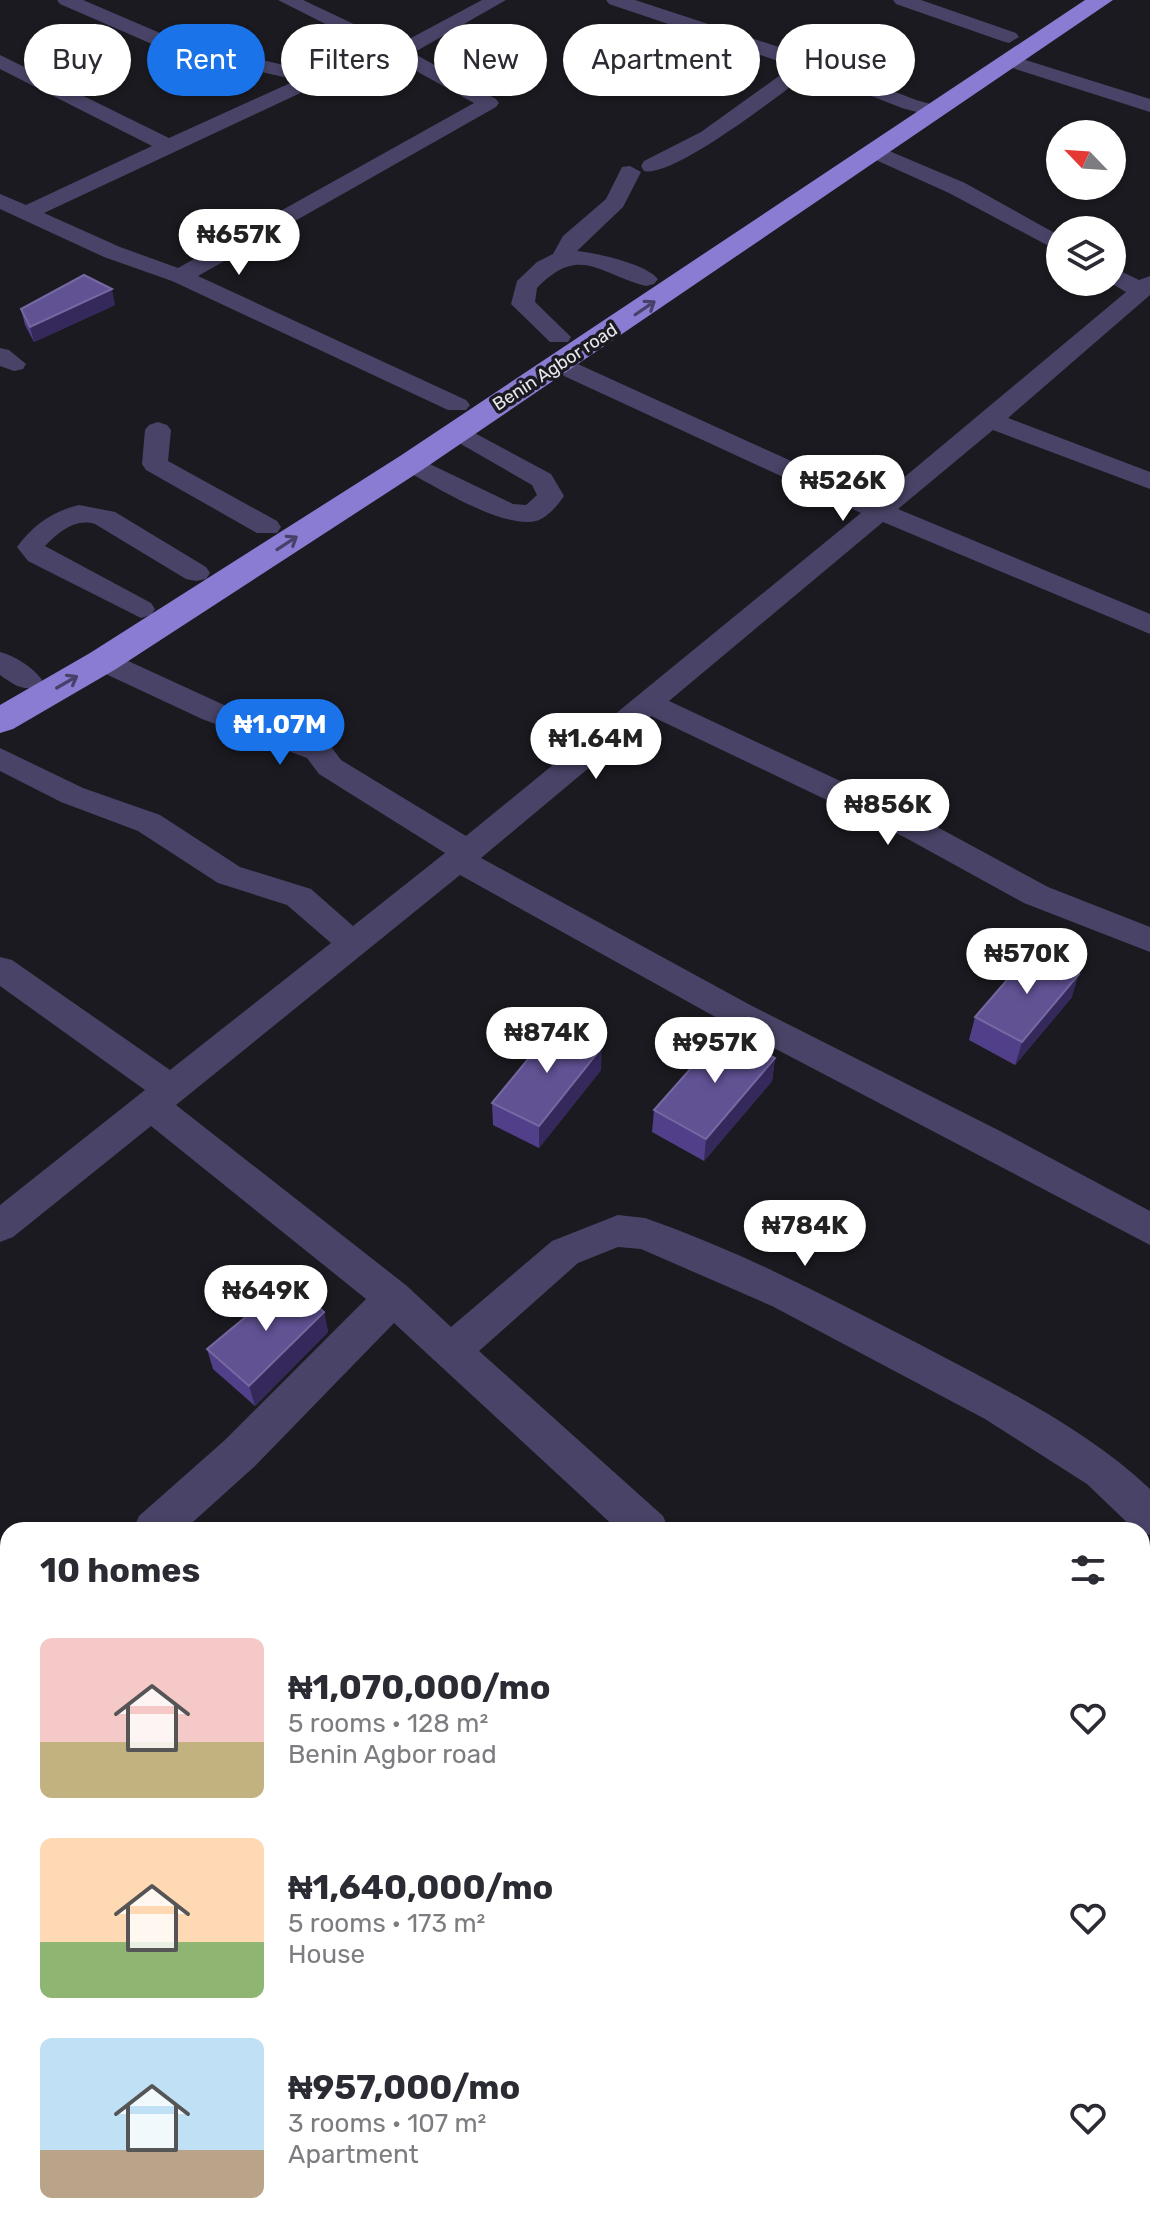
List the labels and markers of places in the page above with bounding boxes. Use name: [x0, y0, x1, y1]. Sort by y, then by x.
pin: ₦657K: [183, 209, 295, 277]
pin: ₦526K: [787, 455, 899, 523]
pin: ₦1.07M: [215, 699, 345, 767]
pin: ₦1.64M: [531, 713, 661, 781]
pin: ₦856K: [832, 779, 944, 847]
pin: ₦570K: [971, 928, 1083, 996]
pin: ₦874K: [491, 1007, 603, 1075]
pin: ₦957K: [659, 1017, 771, 1085]
pin: ₦784K: [749, 1200, 861, 1268]
pin: ₦649K: [210, 1265, 322, 1333]

